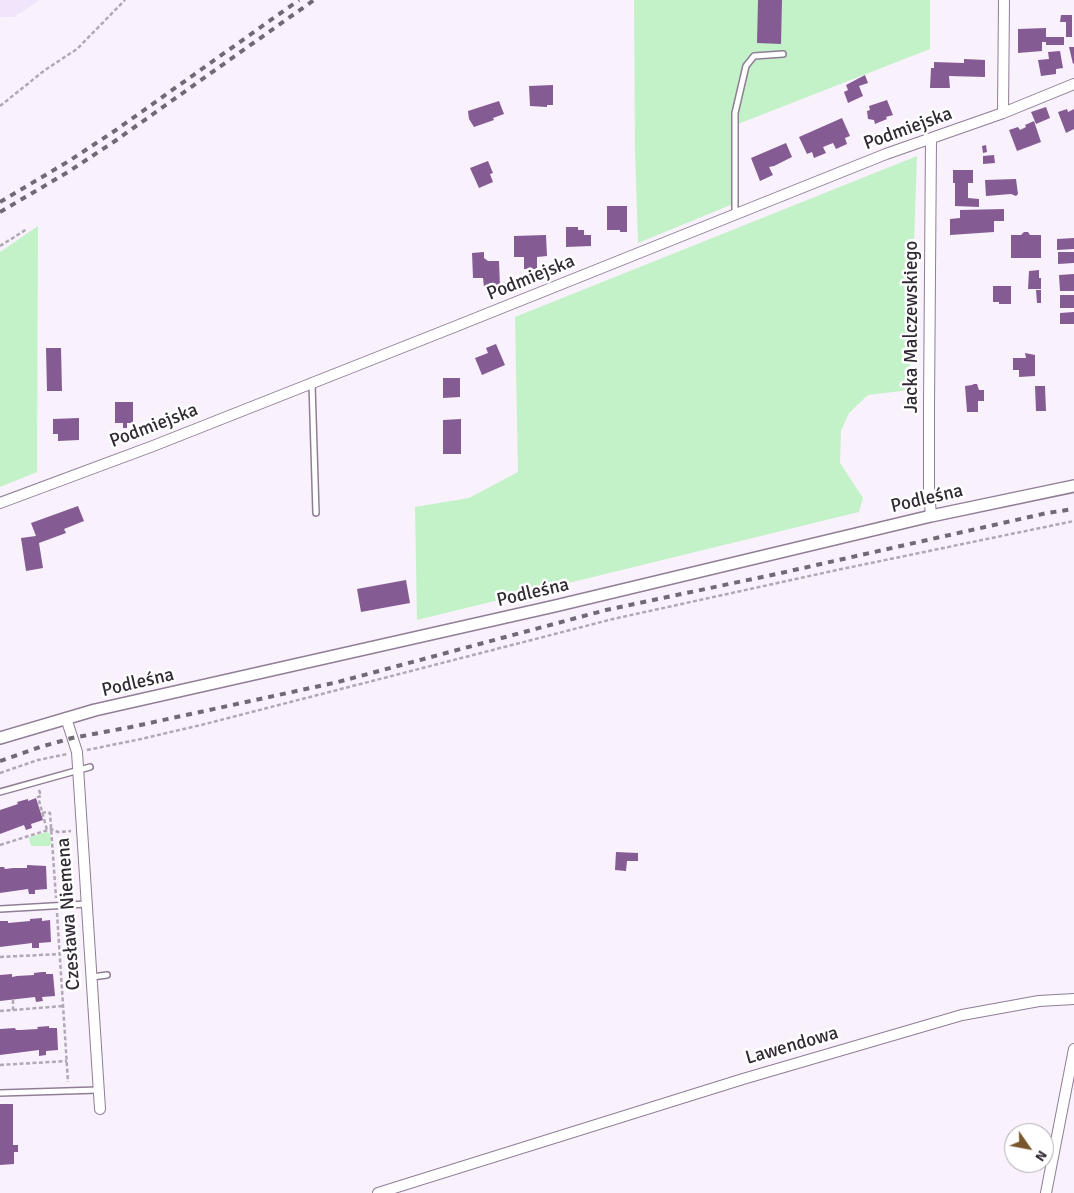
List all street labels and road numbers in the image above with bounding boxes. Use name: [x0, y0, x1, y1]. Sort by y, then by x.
street label: Podmiejska: [861, 102, 955, 156]
street label: Jacka Malczewskiego: [901, 241, 923, 413]
street label: Podmiejska: [484, 250, 578, 306]
street label: Podmiejska: [107, 399, 201, 453]
street label: Podleśna: [889, 480, 965, 518]
street label: Podleśna: [495, 574, 571, 612]
street label: Podleśna: [100, 664, 176, 702]
street label: Czesława Niemena: [52, 837, 86, 991]
street label: Lawendowa: [743, 1022, 841, 1070]

